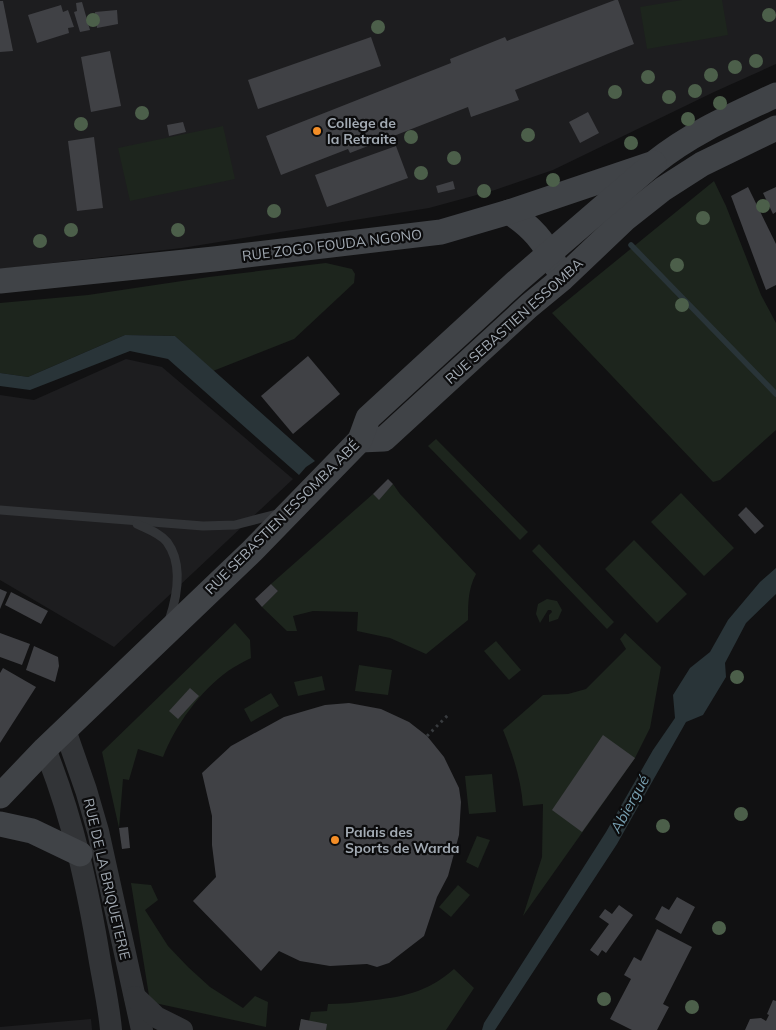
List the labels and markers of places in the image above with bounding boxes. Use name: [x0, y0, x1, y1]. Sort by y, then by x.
place label: Collège de la Retraite: [327, 114, 397, 148]
marker: Collège de la Retraite: [311, 125, 323, 137]
place label: Palais des Sports de Warda: [345, 823, 460, 857]
marker: Palais des Sports de Warda: [329, 834, 341, 846]

